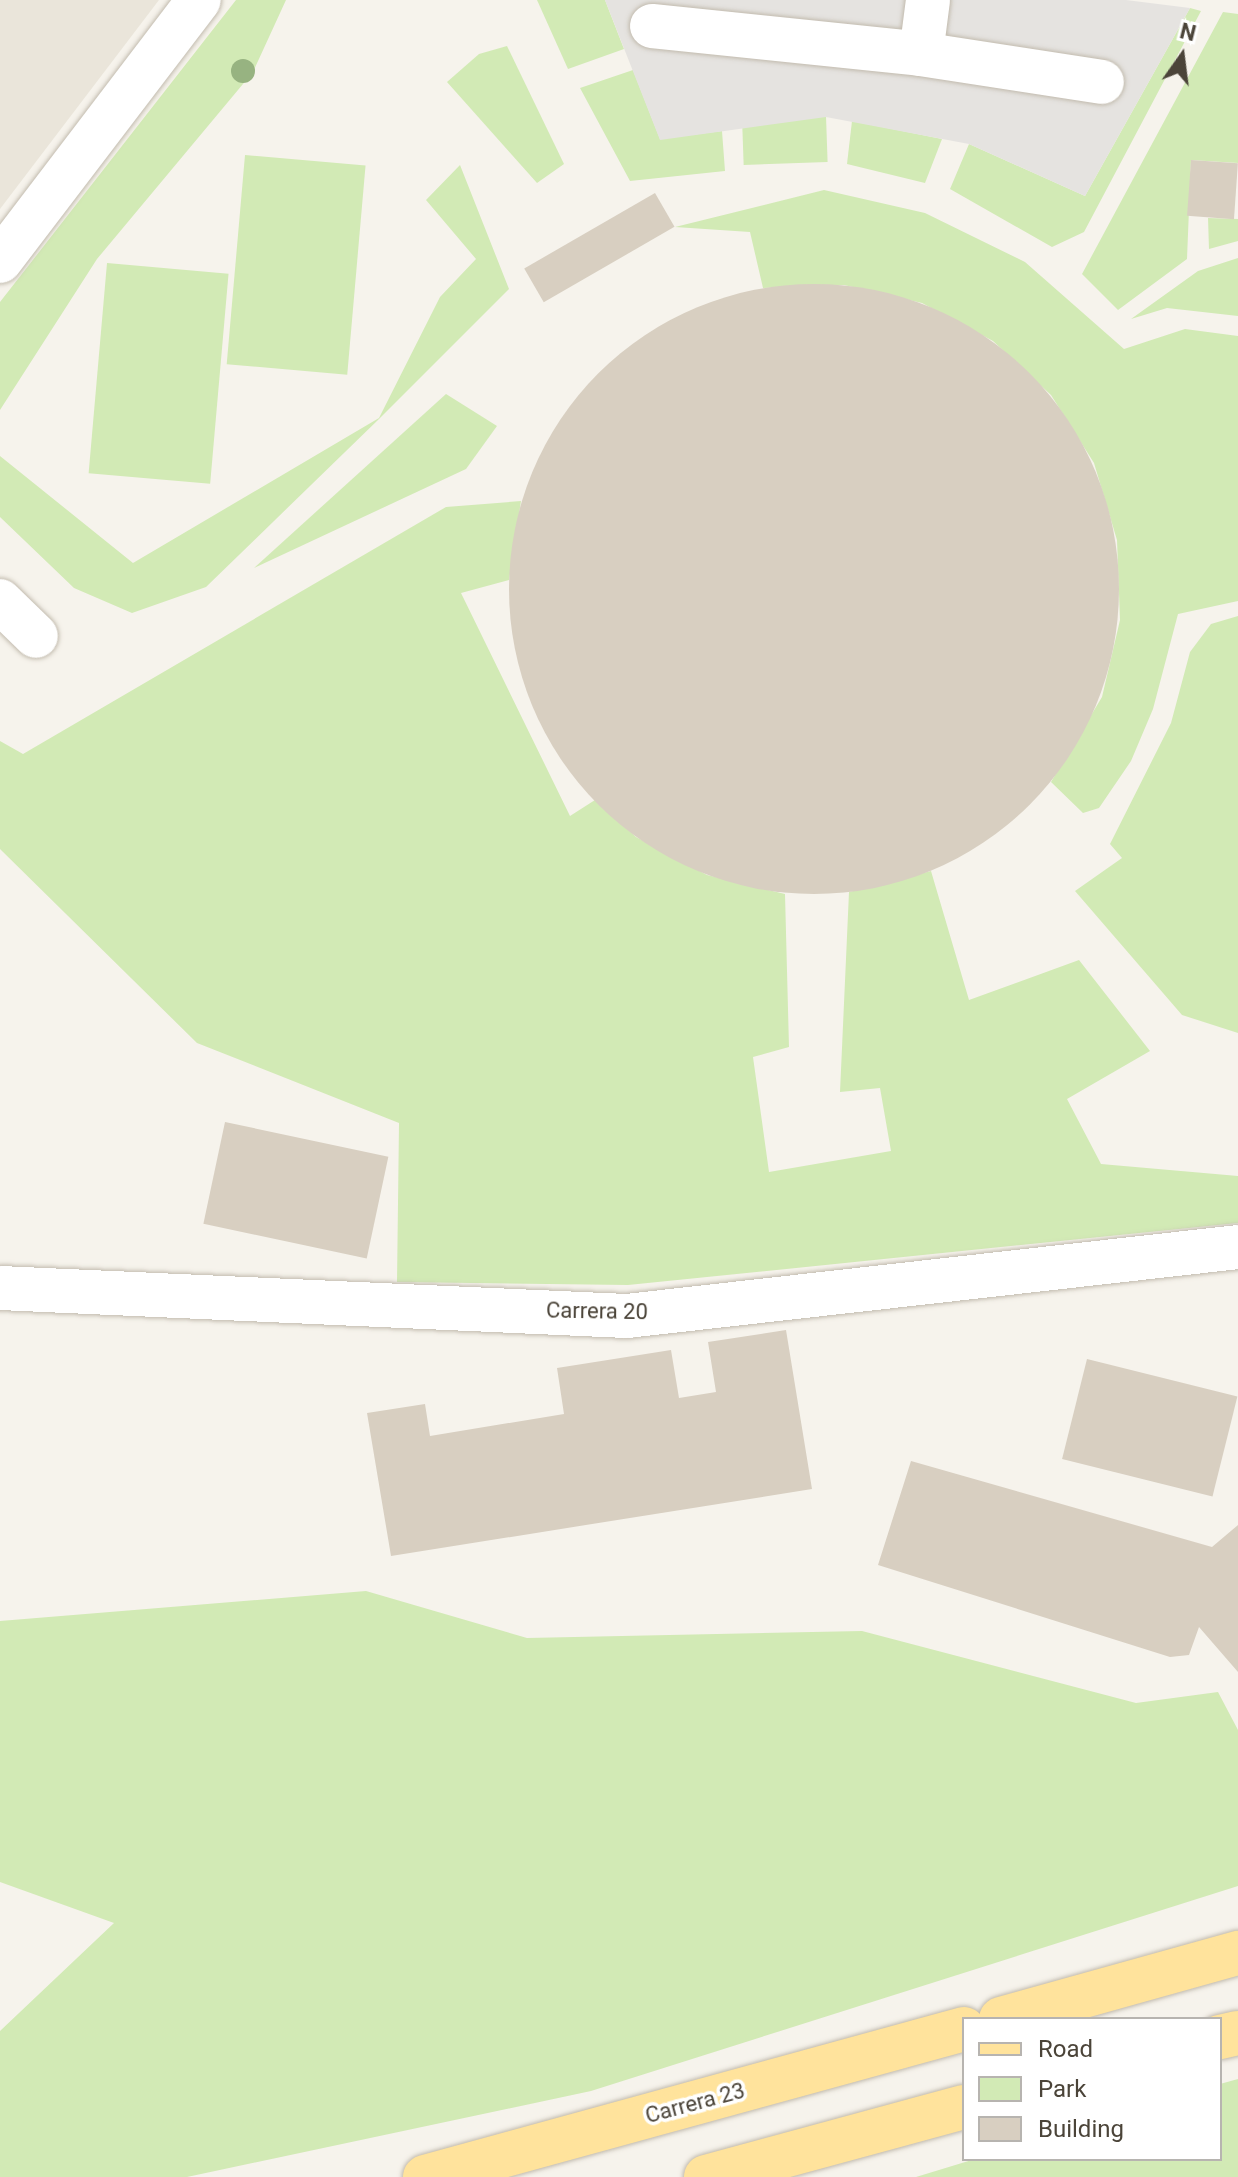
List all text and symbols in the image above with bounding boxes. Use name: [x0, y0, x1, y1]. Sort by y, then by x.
north arrow: [1142, 16, 1222, 96]
text: N: [1177, 18, 1198, 46]
street label: Carrera 20: [546, 1297, 648, 1325]
legend: [962, 2017, 1222, 2161]
text: Road: [1038, 2035, 1093, 2063]
text: Park: [1038, 2075, 1086, 2103]
street label: Carrera 23: [642, 2077, 748, 2129]
text: Building: [1038, 2115, 1124, 2143]

